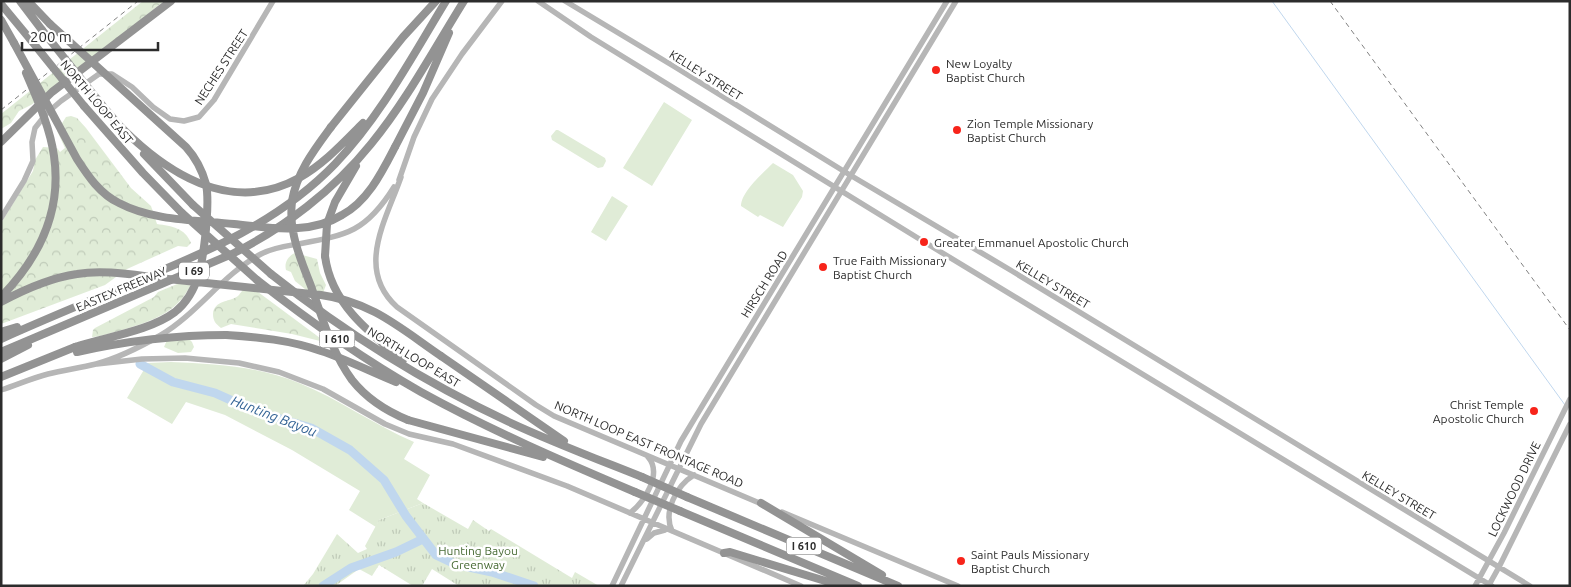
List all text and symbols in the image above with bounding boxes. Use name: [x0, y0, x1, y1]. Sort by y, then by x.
scale bar: [22, 20, 159, 52]
street label: NECHES STREET: [192, 27, 250, 107]
text: 200 m: [30, 28, 72, 45]
street label: KELLEY STREET: [667, 47, 745, 103]
place label: New Loyalty Baptist Church: [946, 57, 1025, 84]
street label: NORTH LOOP EAST: [58, 58, 136, 147]
marker: New Loyalty Baptist Church: [930, 64, 942, 76]
place label: Zion Temple Missionary Baptist Church: [967, 117, 1094, 144]
marker: Zion Temple Missionary Baptist Church: [951, 124, 963, 136]
marker: Greater Emmanuel Apostolic Church: [918, 236, 930, 248]
place label: Greater Emmanuel Apostolic Church: [934, 236, 1129, 249]
street label: HIRSCH ROAD: [738, 248, 790, 320]
place label: True Faith Missionary Baptist Church: [833, 254, 947, 281]
street label: KELLEY STREET: [1014, 257, 1092, 311]
marker: True Faith Missionary Baptist Church: [817, 261, 829, 273]
road number: I 69: [179, 262, 209, 280]
street label: EASTEX FREEWAY: [74, 264, 168, 314]
street label: NORTH LOOP EAST: [366, 324, 463, 390]
road number: I 610: [320, 330, 354, 348]
water label: Hunting Bayou: [229, 392, 319, 440]
street label: NORTH LOOP EAST FRONTAGE ROAD: [553, 398, 745, 490]
place label: Christ Temple Apostolic Church: [1433, 398, 1524, 425]
marker: Christ Temple Apostolic Church: [1528, 405, 1540, 417]
street label: LOCKWOOD DRIVE: [1485, 439, 1543, 539]
street label: KELLEY STREET: [1360, 468, 1438, 522]
road number: I 610: [786, 538, 822, 554]
park label: Hunting Bayou Greenway: [438, 544, 518, 571]
place label: Saint Pauls Missionary Baptist Church: [971, 548, 1089, 575]
marker: Saint Pauls Missionary Baptist Church: [955, 555, 967, 567]

